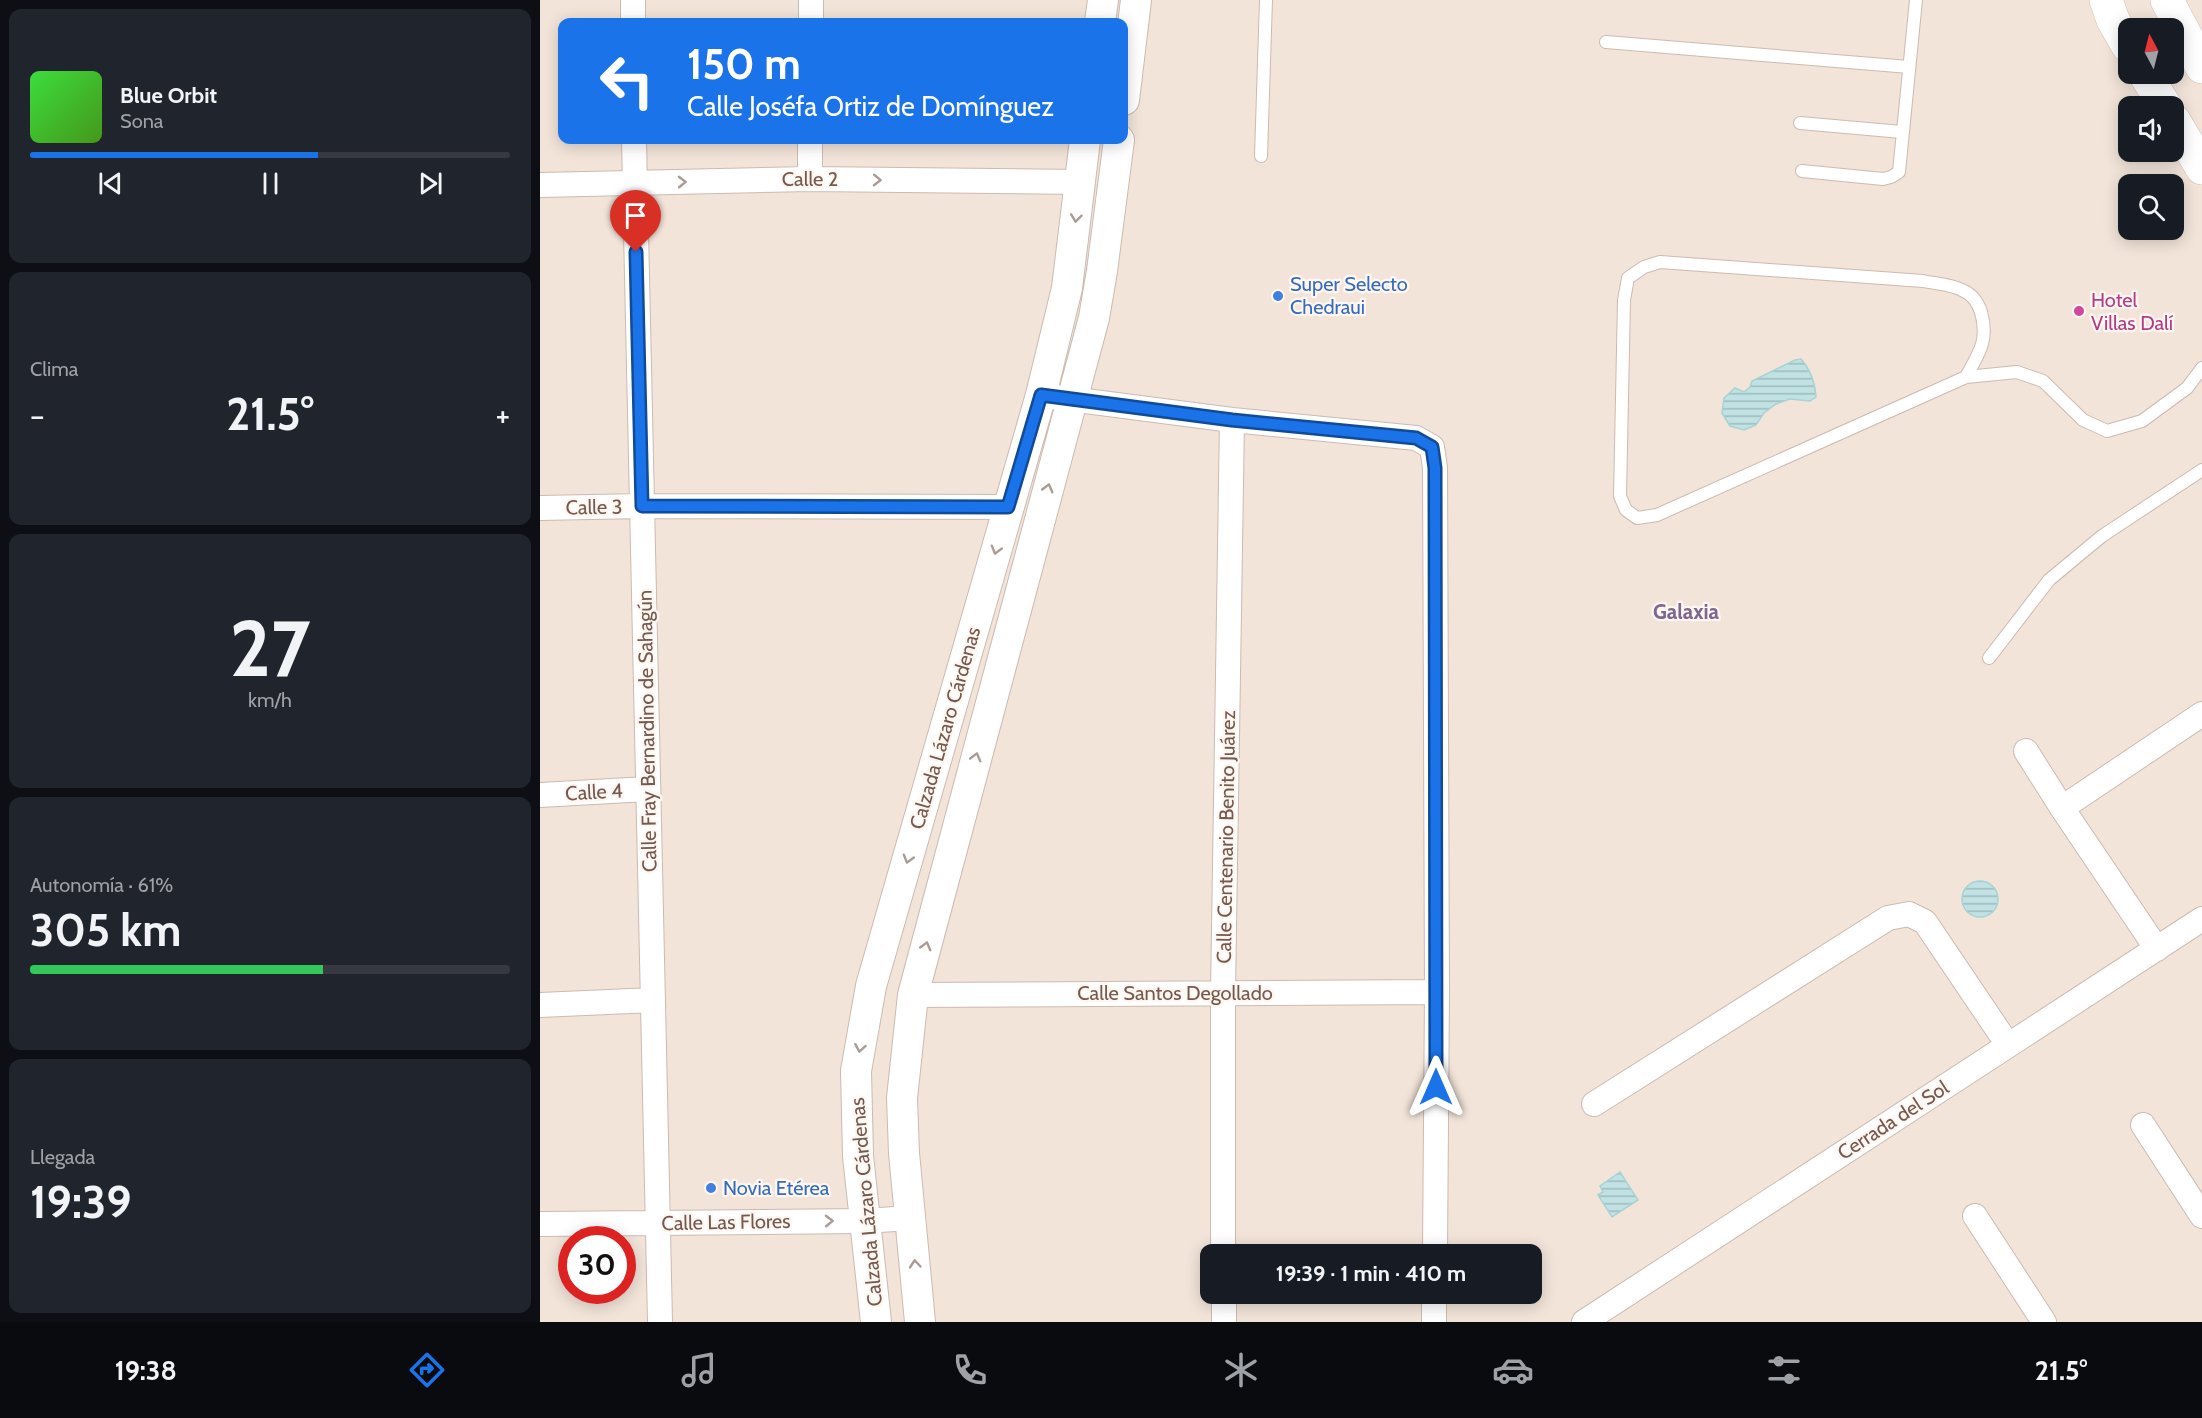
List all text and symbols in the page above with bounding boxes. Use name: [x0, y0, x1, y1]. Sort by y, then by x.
north arrow: [2118, 18, 2184, 84]
map controls: [2118, 18, 2184, 240]
text: 150 m: [687, 38, 801, 90]
icon: left: [588, 42, 666, 120]
text: Blue Orbit: [120, 82, 217, 109]
text: Calle Joséfa Ortiz de Domínguez: [687, 90, 1054, 123]
button: sound: [2118, 96, 2184, 162]
text: Sona: [120, 109, 163, 133]
icon: previous: [94, 167, 127, 200]
icon: pause: [254, 167, 287, 200]
icon: next: [414, 167, 447, 200]
street label: Calle 2: [782, 167, 838, 191]
one-way arrow: [873, 173, 882, 186]
button: search: [2118, 174, 2184, 240]
one-way arrow: [678, 176, 687, 188]
pin: [610, 190, 661, 252]
icon: arrive: [619, 199, 652, 232]
one-way arrow: [1070, 214, 1082, 223]
place label: Super Selecto Chedraui: [1290, 272, 1408, 319]
place label: Hotel Villas Dalí: [2091, 288, 2173, 335]
marker: Super Selecto Chedraui: [1271, 289, 1285, 303]
marker: Hotel Villas Dalí: [2072, 304, 2086, 318]
text: Clima: [30, 357, 78, 381]
text: 21.5°: [226, 387, 314, 441]
text: −: [30, 395, 45, 435]
text: +: [495, 395, 510, 435]
one-way arrow: [1041, 483, 1053, 493]
street label: Calle 3: [565, 495, 623, 519]
one-way arrow: [991, 544, 1003, 555]
street label: Calle Fray Bernardino de Sahagún: [633, 590, 661, 872]
district label: Galaxia: [1653, 599, 1720, 624]
text: 27: [229, 601, 311, 696]
street label: Calzada Lázaro Cárdenas: [905, 624, 985, 832]
text: km/h: [248, 688, 292, 712]
street label: Calle Centenario Benito Juárez: [1212, 710, 1240, 964]
one-way arrow: [969, 752, 981, 763]
street label: Calle 4: [565, 778, 624, 805]
one-way arrow: [902, 854, 915, 864]
text: Autonomía · 61%: [30, 873, 173, 897]
text: 305 km: [30, 903, 181, 957]
one-way arrow: [919, 941, 931, 951]
street label: Calle Santos Degollado: [1077, 981, 1273, 1005]
one-way arrow: [855, 1043, 867, 1053]
position arrow: [1404, 1055, 1468, 1119]
street label: Cerrada del Sol: [1833, 1075, 1953, 1165]
street label: Calzada Lázaro Cárdenas: [845, 1097, 887, 1307]
text: Llegada: [30, 1145, 95, 1169]
text: 19:39: [30, 1175, 131, 1229]
place label: Novia Etérea: [723, 1176, 830, 1200]
marker: Novia Etérea: [704, 1181, 718, 1195]
street label: Calle Las Flores: [661, 1209, 791, 1235]
one-way arrow: [825, 1215, 834, 1227]
speed limit sign: 30: [558, 1226, 636, 1304]
one-way arrow: [909, 1259, 922, 1268]
text: 19:39 · 1 min · 410 m: [1276, 1260, 1466, 1287]
icon: directions: [406, 1349, 448, 1391]
icon: music: [678, 1349, 720, 1391]
icon: phone: [949, 1349, 991, 1391]
icon: climate: [1220, 1349, 1262, 1391]
icon: car: [1492, 1349, 1534, 1391]
icon: filters: [1763, 1349, 1805, 1391]
text: 19:38: [115, 1354, 177, 1387]
text: 21.5°: [2035, 1354, 2087, 1387]

